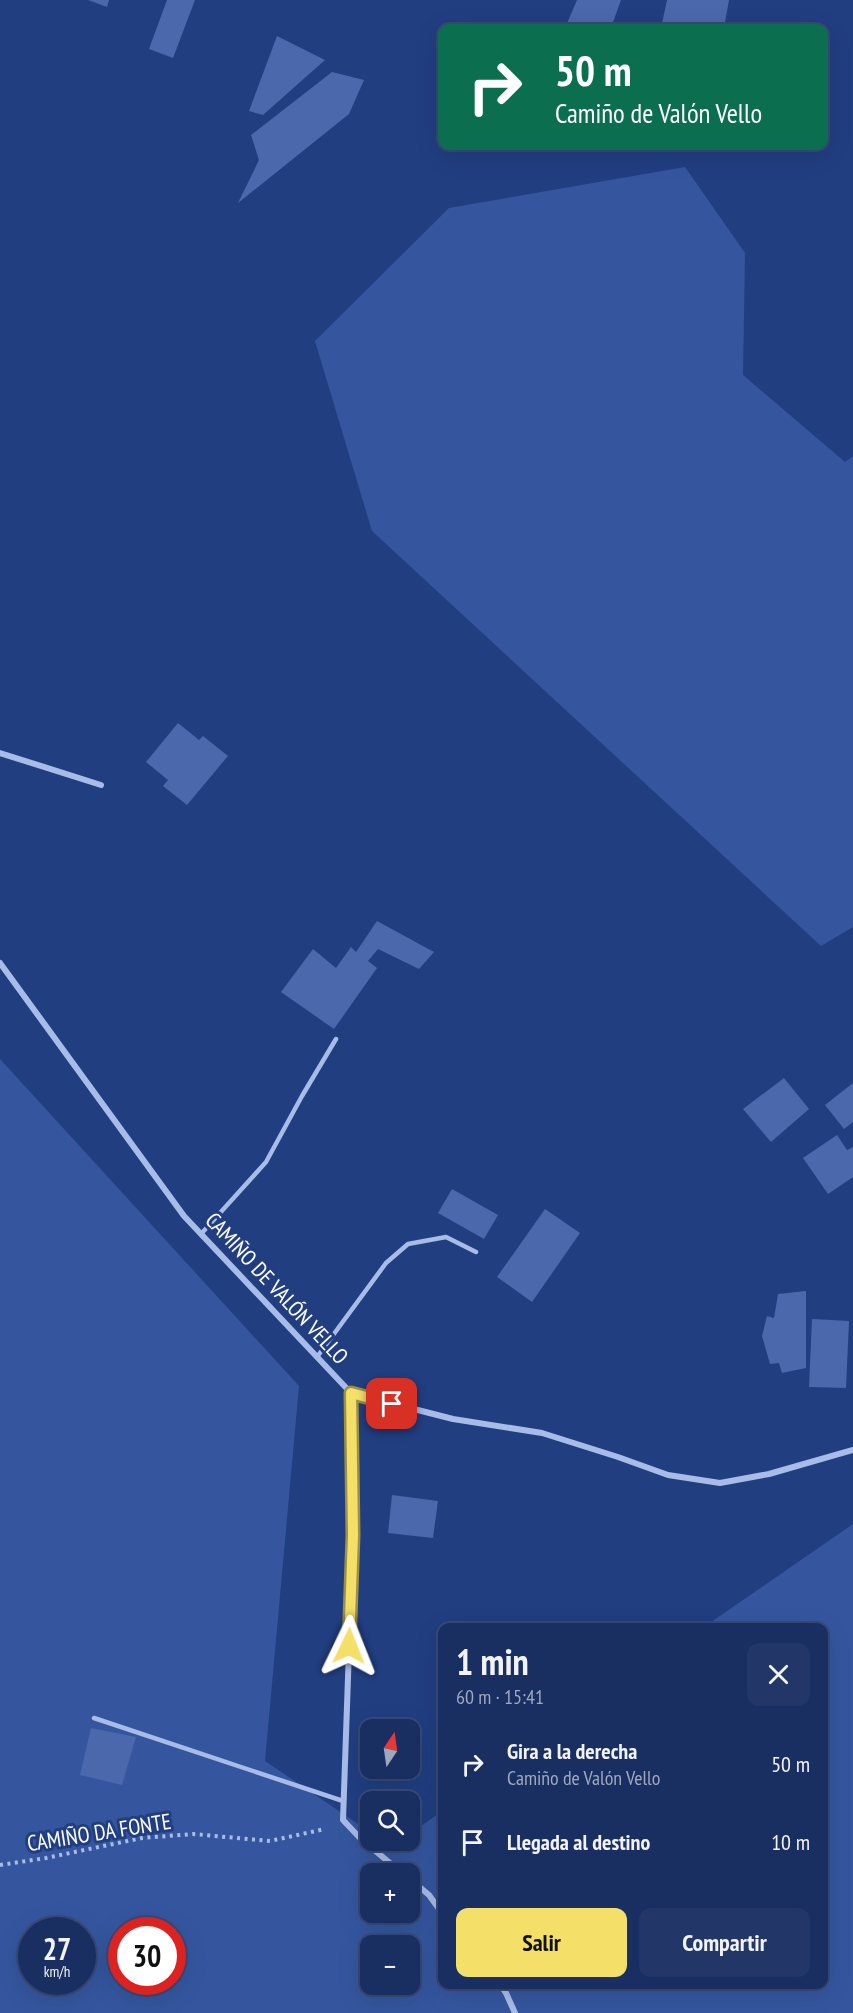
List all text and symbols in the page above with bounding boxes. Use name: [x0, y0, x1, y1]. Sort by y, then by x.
text: 50 m: [555, 43, 632, 98]
icon: right: [456, 48, 534, 126]
text: Camiño de Valón Vello: [555, 96, 762, 130]
street label: CAMIÑO DE VALÓN VELLO: [200, 1206, 354, 1370]
pin: [366, 1378, 417, 1429]
icon: arrive: [375, 1387, 408, 1420]
position arrow: [317, 1614, 381, 1678]
text: 1 min: [456, 1638, 529, 1685]
button: close: [747, 1643, 810, 1706]
text: 60 m · 15:41: [456, 1684, 544, 1710]
north arrow: [360, 1719, 420, 1779]
map controls: [360, 1719, 420, 1995]
text: Gira a la derecha: [507, 1737, 637, 1765]
icon: right: [456, 1748, 489, 1781]
text: 50 m: [771, 1750, 810, 1778]
text: Camiño de Valón Vello: [507, 1765, 660, 1791]
button: search: [360, 1791, 420, 1851]
street label: CAMIÑO DA FONTE: [25, 1807, 173, 1857]
icon: arrive: [456, 1826, 489, 1859]
text: Llegada al destino: [507, 1828, 650, 1856]
text: 10 m: [771, 1828, 810, 1856]
button: +: [360, 1863, 420, 1923]
button: Salir: [456, 1908, 627, 1977]
button: Compartir: [639, 1908, 810, 1977]
speed limit sign: 30: [108, 1917, 186, 1995]
text: 27: [43, 1929, 71, 1968]
button: −: [360, 1935, 420, 1995]
text: km/h: [44, 1962, 70, 1981]

